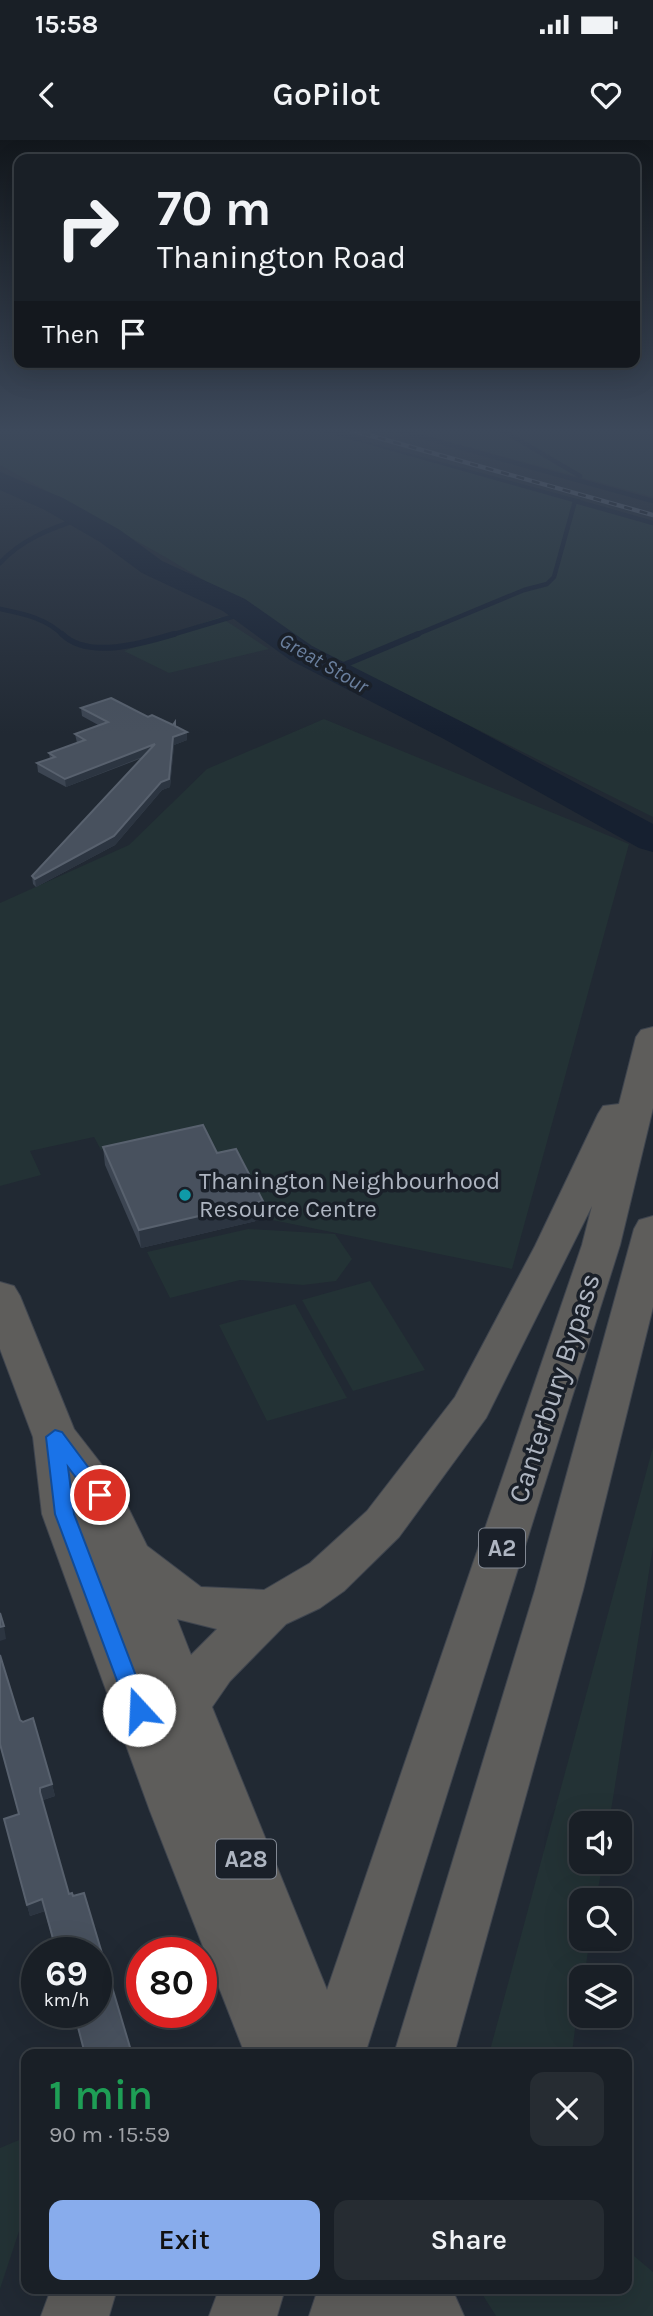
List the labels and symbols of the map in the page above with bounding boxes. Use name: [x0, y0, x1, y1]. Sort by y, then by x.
water label: Great Stour: [275, 628, 373, 698]
place label: Thanington Neighbourhood Resource Centre: [199, 1167, 500, 1223]
marker: Thanington Neighbourhood Resource Centre: [177, 1187, 193, 1203]
street label: Canterbury Bypass: [501, 1269, 607, 1507]
pin: [70, 1465, 130, 1525]
road number: A2: [479, 1528, 525, 1568]
position arrow: [102, 1673, 176, 1747]
road number: A28: [216, 1840, 276, 1878]
speed limit sign: 80: [126, 1937, 217, 2028]

